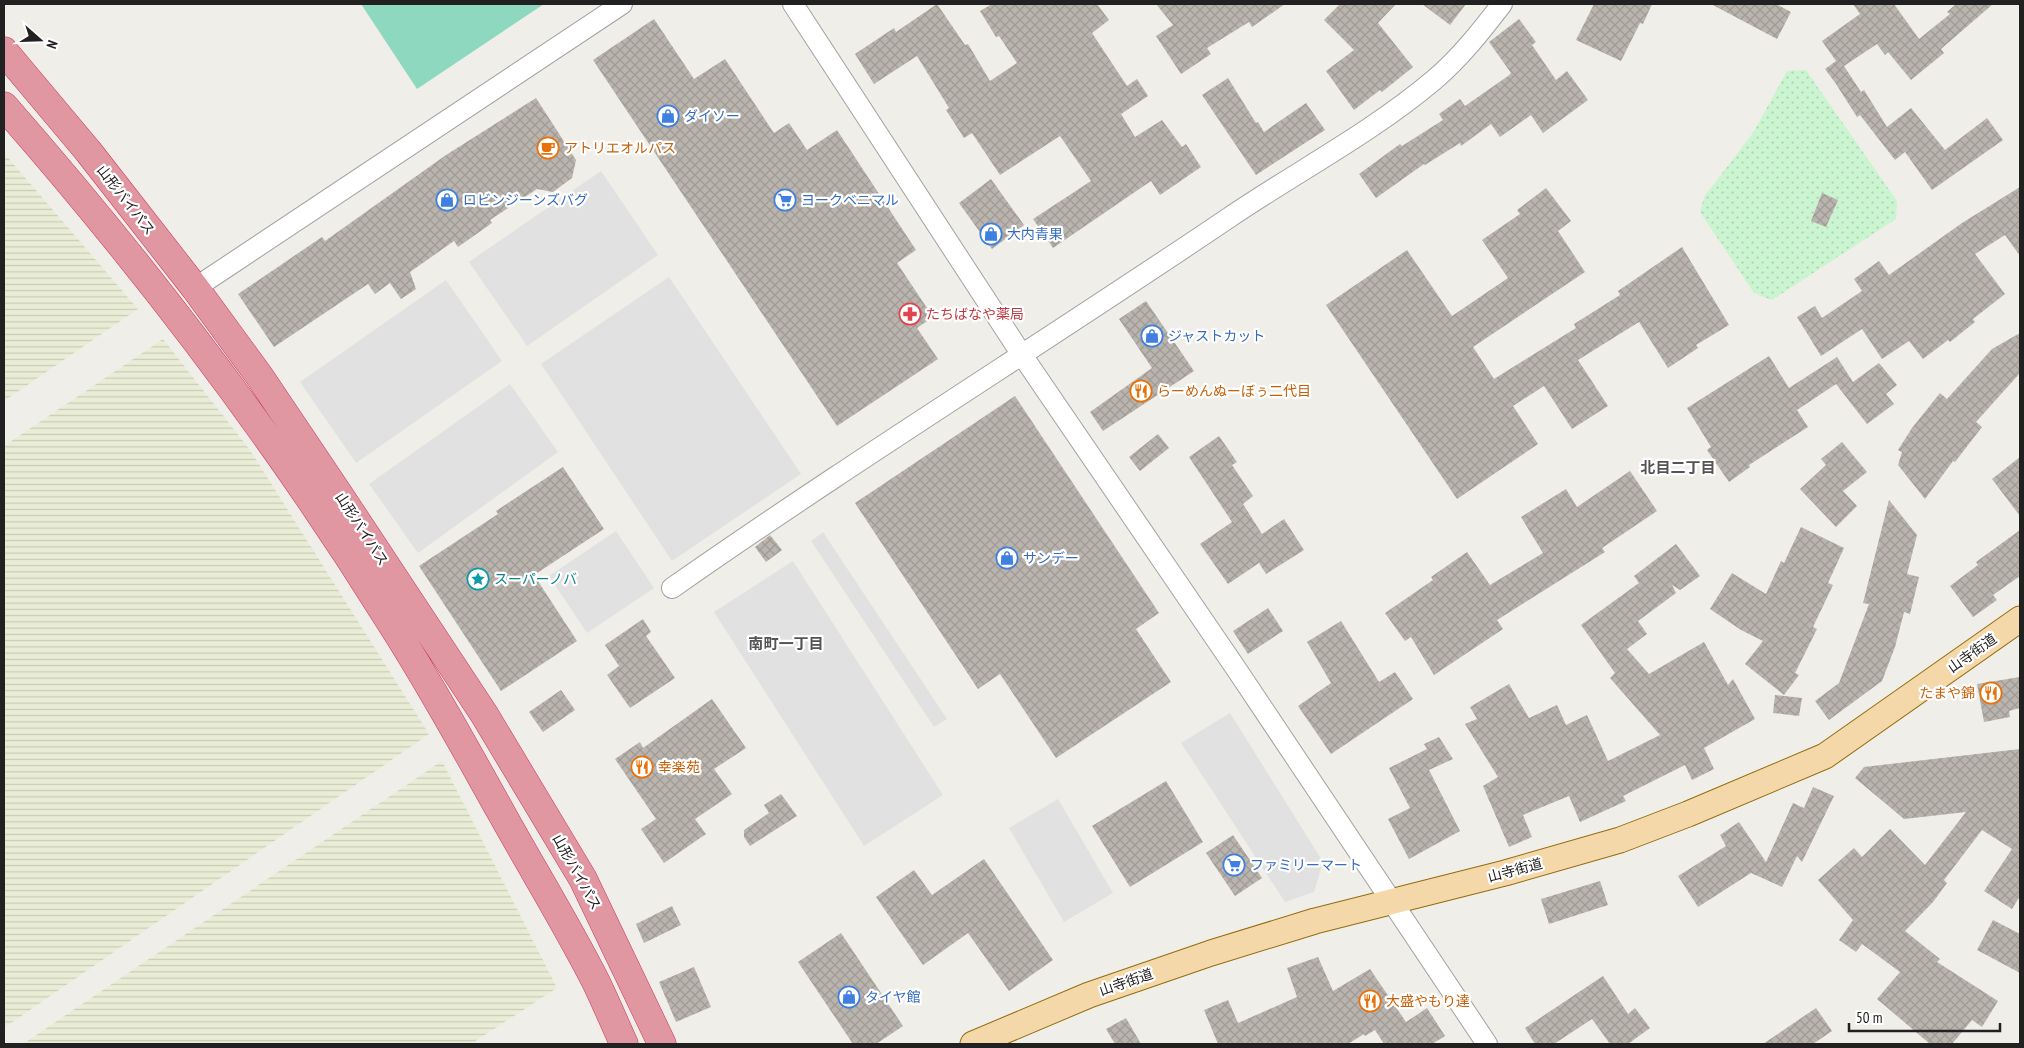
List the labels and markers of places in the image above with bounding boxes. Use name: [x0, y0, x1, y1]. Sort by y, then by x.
shop icon: ダイソー: [656, 104, 680, 128]
place label: ダイソー: [684, 107, 740, 125]
cafe icon: アトリエオルパス: [536, 136, 560, 160]
place label: アトリエオルパス: [564, 139, 676, 157]
shop icon: ロビンジーンズバグ: [435, 188, 459, 212]
supermarket icon: ヨークベニマル: [773, 188, 797, 212]
place label: ロビンジーンズバグ: [463, 191, 588, 209]
place label: ヨークベニマル: [801, 191, 899, 209]
shop icon: 大内青果: [979, 222, 1003, 246]
place label: 大内青果: [1007, 225, 1063, 243]
pharmacy icon: たちばなや薬局: [898, 302, 922, 326]
place label: たちばなや薬局: [926, 305, 1024, 323]
shop icon: ジャストカット: [1140, 324, 1164, 348]
place label: ジャストカット: [1168, 327, 1265, 345]
restaurant icon: らーめんぬーぼぅ二代目: [1129, 379, 1153, 403]
place label: らーめんぬーぼぅ二代目: [1157, 382, 1311, 400]
shop icon: サンデー: [995, 546, 1019, 570]
place label: サンデー: [1023, 549, 1079, 567]
place icon: スーパーノバ: [466, 567, 490, 591]
place label: スーパーノバ: [494, 570, 577, 588]
restaurant icon: たまや錦: [1979, 681, 2003, 705]
place label: たまや錦: [1919, 684, 1975, 702]
restaurant icon: 幸楽苑: [630, 755, 654, 779]
place label: 幸楽苑: [658, 758, 700, 776]
supermarket icon: ファミリーマート: [1222, 853, 1246, 877]
place label: ファミリーマート: [1250, 856, 1362, 874]
shop icon: タイヤ館: [837, 985, 861, 1009]
place label: タイヤ館: [865, 988, 921, 1006]
restaurant icon: 大盛やもり達: [1358, 989, 1382, 1013]
place label: 大盛やもり達: [1386, 992, 1470, 1010]

